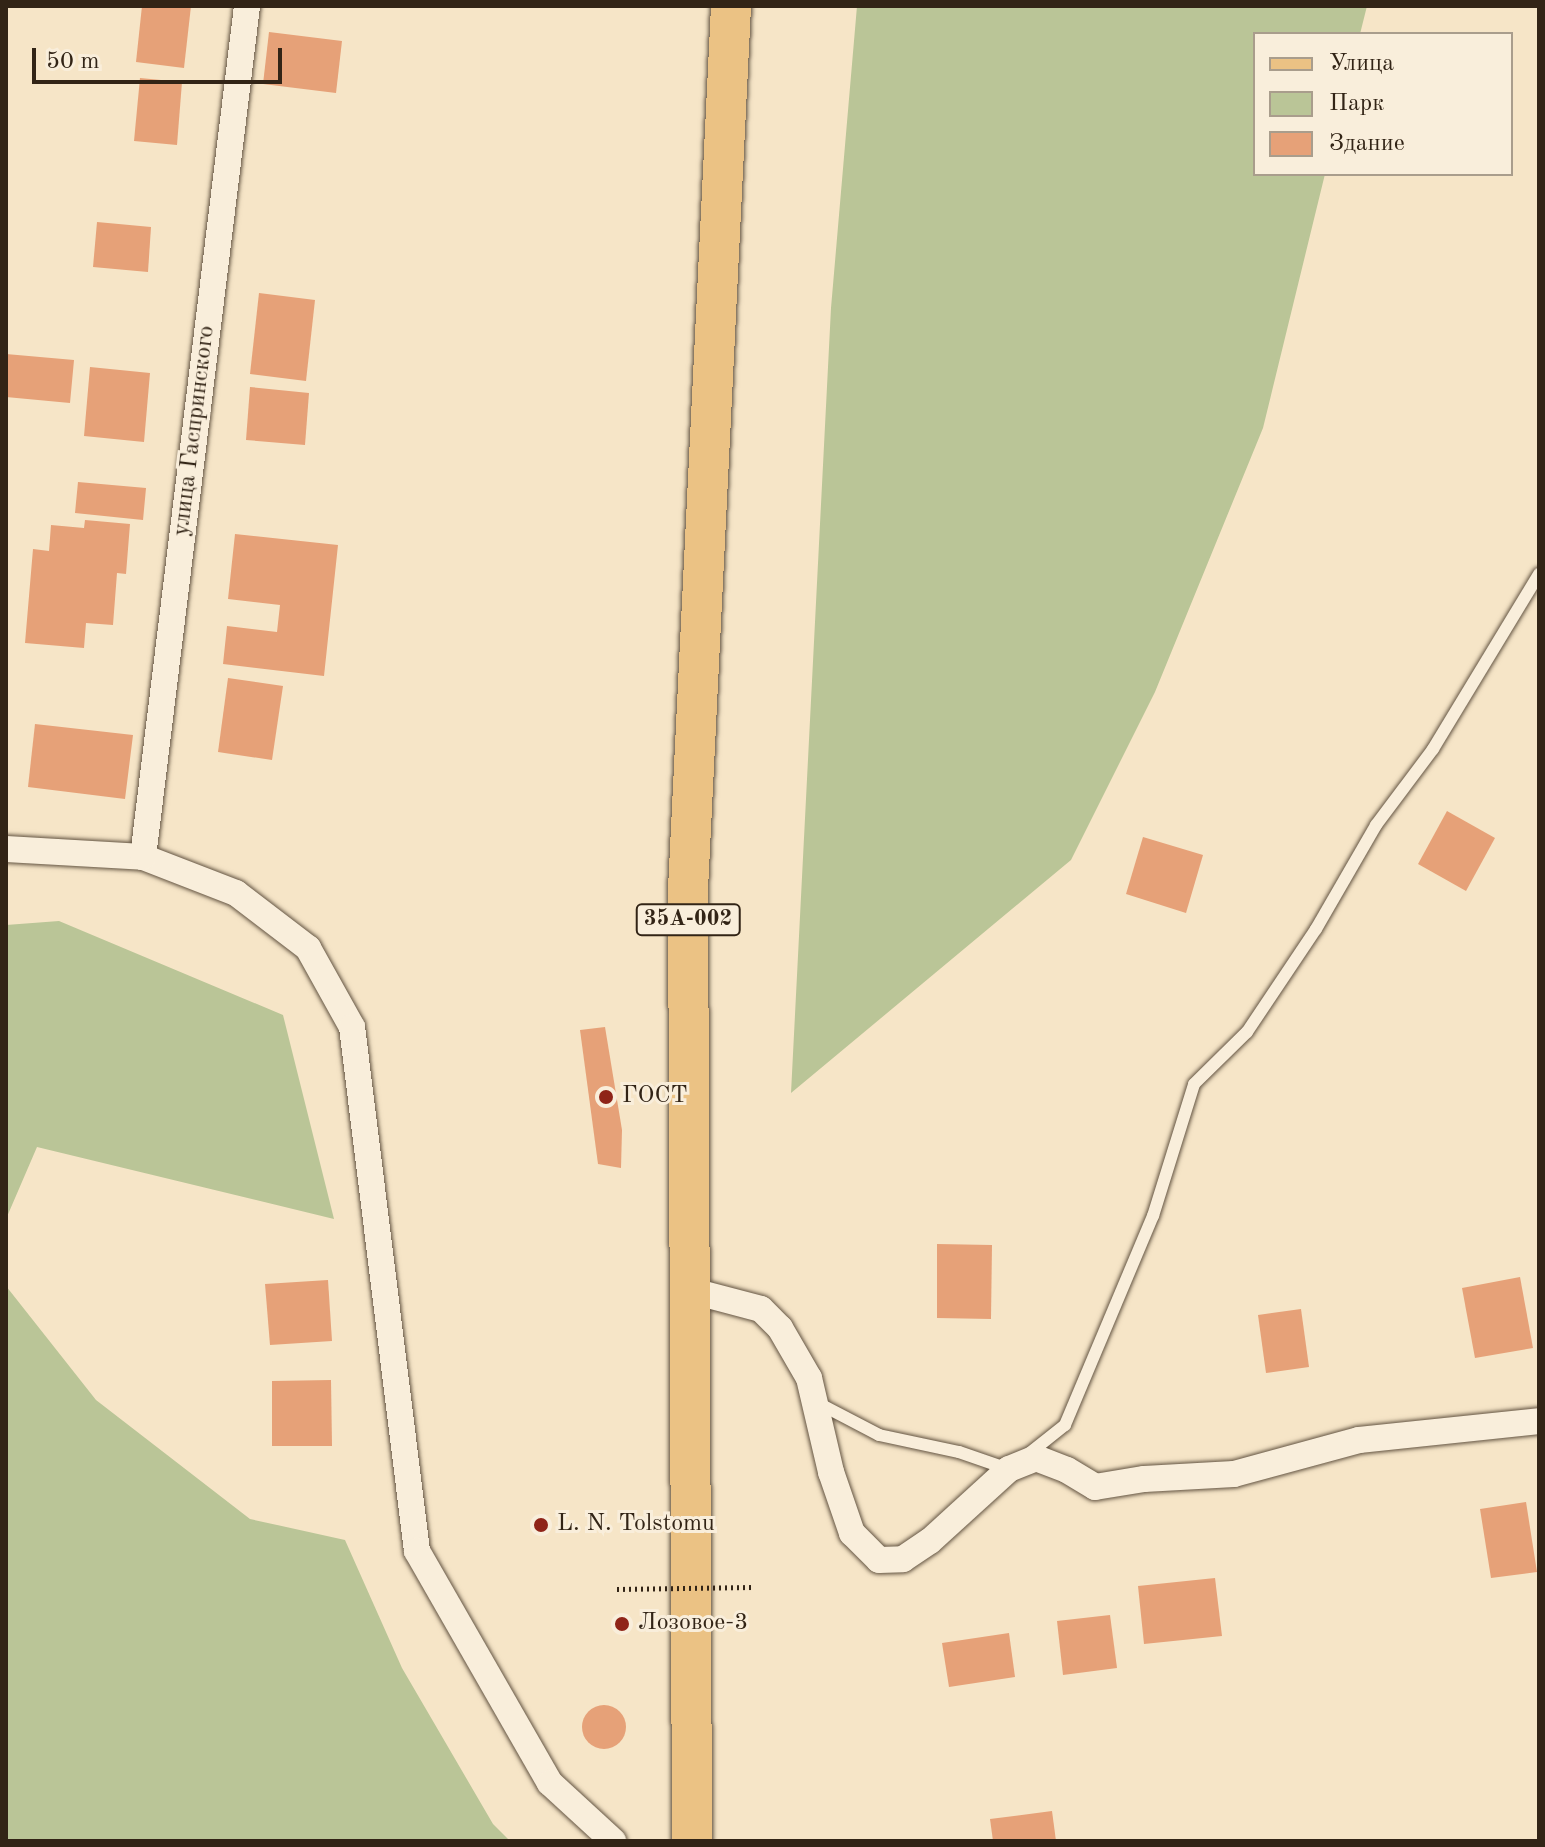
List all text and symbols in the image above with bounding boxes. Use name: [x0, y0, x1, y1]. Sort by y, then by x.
scale bar: [36, 32, 286, 82]
legend: [1253, 32, 1513, 176]
text: 50 m: [46, 50, 100, 74]
text: Улица: [1329, 52, 1394, 76]
text: Парк: [1329, 92, 1384, 116]
text: Здание: [1329, 132, 1405, 156]
street label: улица Гаспринского: [168, 324, 222, 538]
road number: 35А-002: [634, 902, 742, 938]
place label: ГОСТ: [622, 1083, 688, 1111]
marker: ГОСТ: [597, 1088, 615, 1106]
place label: L. N. Tolstomu: [557, 1511, 715, 1539]
marker: L. N. Tolstomu: [532, 1516, 550, 1534]
place label: Лозовое-3: [638, 1610, 748, 1638]
marker: Лозовое-3: [613, 1615, 631, 1633]

